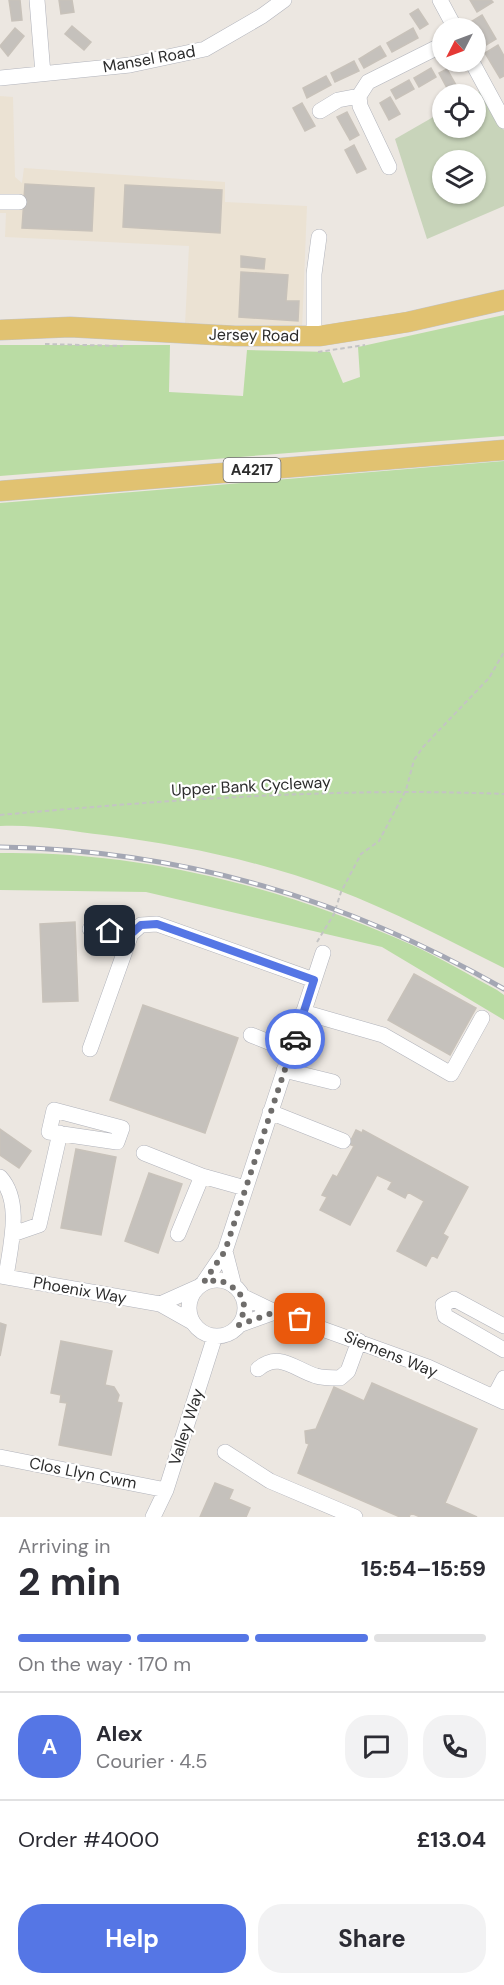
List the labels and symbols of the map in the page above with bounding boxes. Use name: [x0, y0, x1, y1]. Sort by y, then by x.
north arrow: [432, 18, 486, 72]
street label: Mansel Road: [101, 41, 197, 77]
street label: Jersey Road: [209, 324, 299, 346]
road number: A4217: [224, 458, 280, 482]
street label: Upper Bank Cycleway: [171, 771, 332, 801]
pin: [84, 905, 135, 956]
courier: [265, 1009, 325, 1069]
street label: Phoenix Way: [32, 1271, 128, 1309]
pin: [274, 1293, 325, 1344]
street label: Siemens Way: [341, 1326, 441, 1382]
street label: Valley Way: [164, 1386, 208, 1468]
street label: Clos Llyn Cwm: [27, 1452, 139, 1494]

